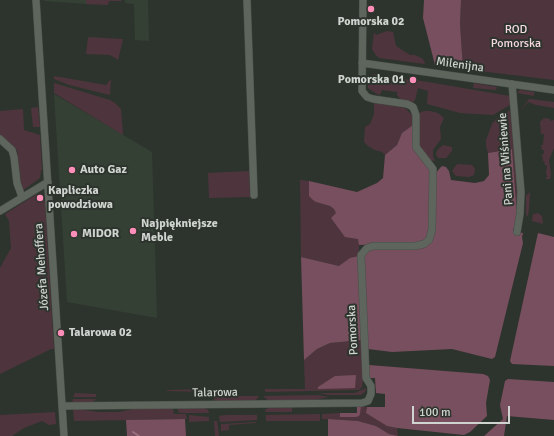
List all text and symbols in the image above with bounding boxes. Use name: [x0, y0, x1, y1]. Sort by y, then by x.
marker: Pomorska 02: [366, 4, 376, 14]
place label: Pomorska 02: [337, 15, 405, 29]
park label: ROD Pomorska: [491, 23, 541, 51]
street label: Milenijna: [435, 55, 485, 75]
place label: Pomorska 01: [338, 73, 405, 87]
marker: Pomorska 01: [408, 75, 418, 85]
street label: Pani na Wiśniewie: [496, 112, 516, 206]
place label: Auto Gaz: [80, 163, 127, 177]
marker: Auto Gaz: [67, 165, 77, 175]
place label: Kapliczka powodziowa: [48, 184, 113, 212]
marker: Kapliczka powodziowa: [35, 193, 45, 203]
place label: Najpiękniejsze Meble: [141, 217, 218, 245]
street label: Józefa Mehoffera: [32, 223, 52, 311]
marker: Najpiękniejsze Meble: [128, 226, 138, 236]
place label: MIDOR: [82, 227, 119, 241]
marker: MIDOR: [69, 229, 79, 239]
street label: Pomorska: [344, 305, 362, 355]
place label: Talarowa 02: [69, 326, 132, 340]
marker: Talarowa 02: [56, 328, 66, 338]
street label: Talarowa: [192, 385, 238, 401]
scale bar: [414, 398, 512, 424]
text: 100 m: [419, 405, 451, 420]

